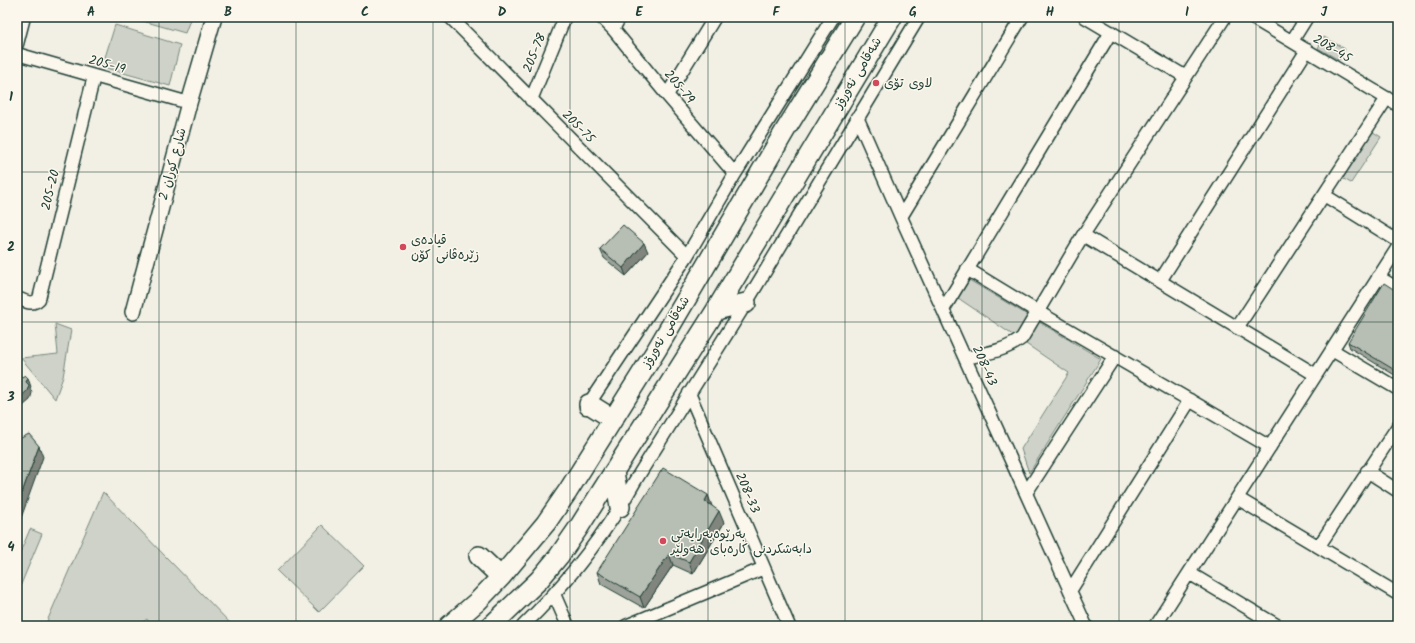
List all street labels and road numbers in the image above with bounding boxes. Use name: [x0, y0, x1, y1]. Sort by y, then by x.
street label: 208-45: [1309, 29, 1356, 69]
street label: 205-78: [518, 30, 552, 76]
street label: شەقامی نەورۆز: [828, 33, 888, 114]
street label: 205-19: [86, 50, 129, 80]
street label: 205-79: [658, 65, 700, 109]
street label: 205-75: [556, 105, 600, 149]
street label: شارع كوران 2: [153, 126, 193, 202]
street label: 205-20: [36, 167, 66, 212]
street label: شەقامی نەورۆز: [636, 292, 696, 373]
street label: 208-43: [966, 342, 1002, 390]
street label: 208-33: [729, 469, 765, 517]

